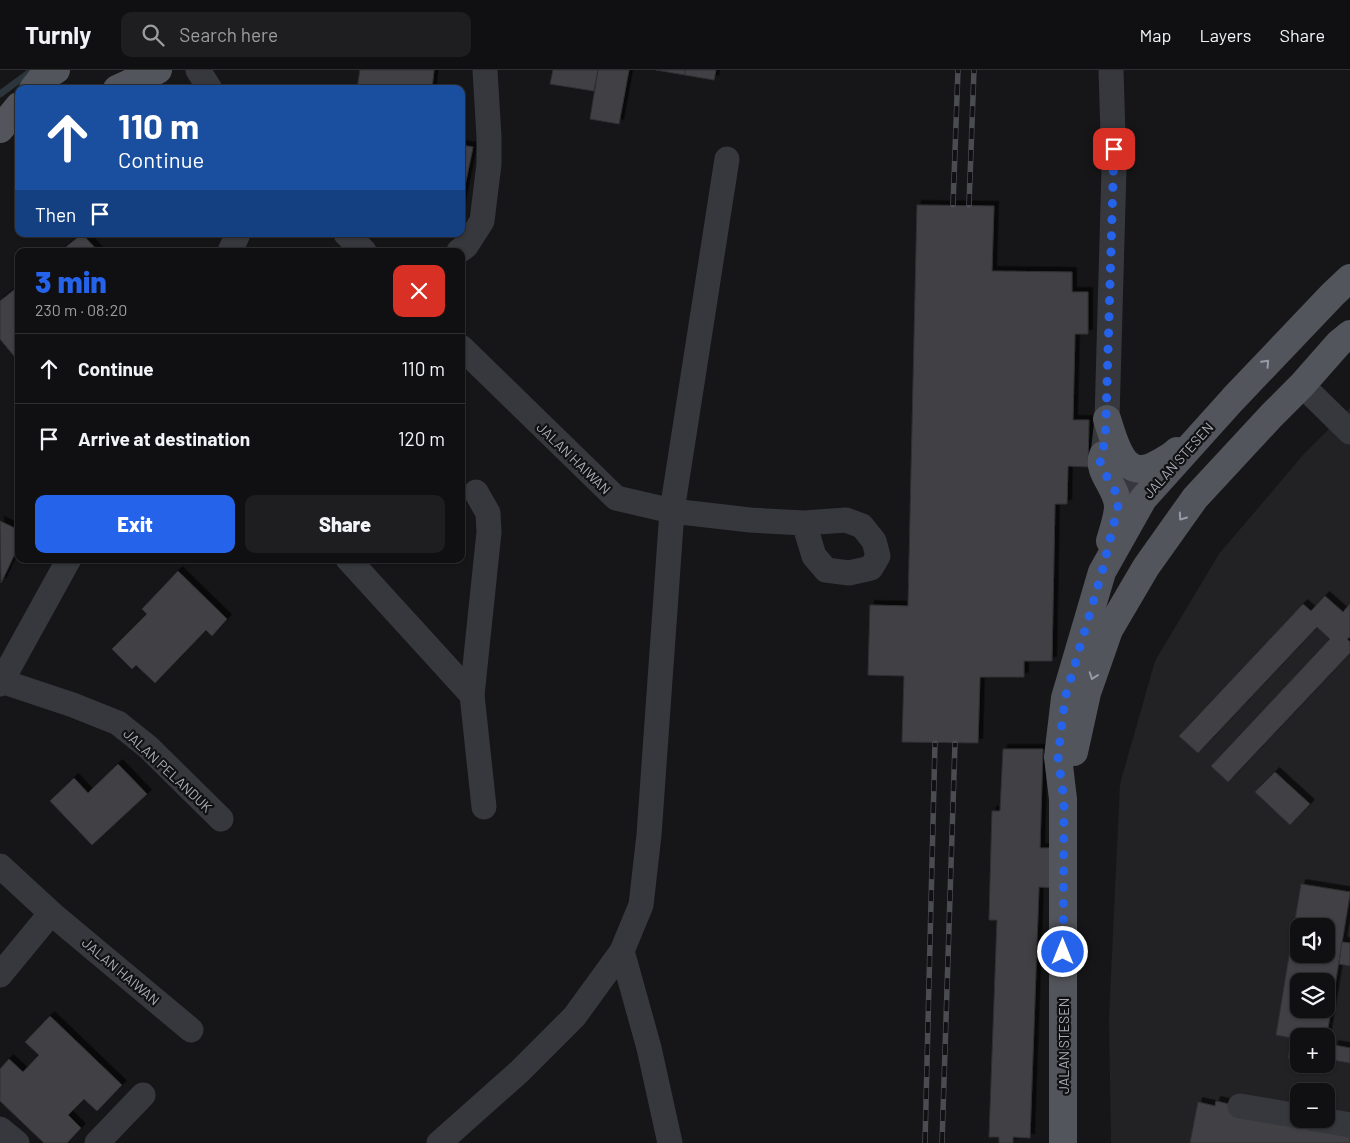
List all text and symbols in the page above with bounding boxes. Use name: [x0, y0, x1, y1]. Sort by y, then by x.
search box: [121, 12, 471, 57]
text: Turnly: [25, 20, 91, 49]
icon: search: [139, 21, 167, 49]
text: Search here: [179, 23, 278, 46]
text: Map: [1139, 24, 1171, 46]
text: Layers: [1199, 24, 1252, 46]
text: Share: [1280, 24, 1325, 46]
text: 110 m: [118, 104, 199, 146]
icon: ahead: [35, 105, 100, 170]
pin: [1093, 128, 1135, 170]
icon: arrive: [1100, 135, 1128, 163]
text: Continue: [118, 146, 204, 172]
icon: arrive: [86, 200, 114, 228]
text: Then: [35, 203, 76, 226]
text: 3 min: [35, 263, 107, 299]
button: close: [393, 265, 445, 317]
text: 230 m · 08:20: [35, 300, 127, 319]
icon: ahead: [35, 355, 63, 383]
text: Continue: [78, 357, 154, 380]
text: 110 m: [401, 357, 445, 380]
one-way arrow: [1260, 360, 1269, 369]
street label: JALAN HAIWAN: [534, 419, 614, 497]
street label: JALAN STESEN: [1139, 419, 1217, 501]
icon: arrive: [35, 425, 63, 453]
text: Arrive at destination: [78, 427, 250, 450]
text: 120 m: [398, 427, 445, 450]
button: Exit: [35, 495, 235, 553]
button: Share: [245, 495, 445, 553]
one-way arrow: [1179, 511, 1188, 521]
one-way arrow: [1089, 672, 1099, 680]
street label: JALAN PELANDUK: [120, 725, 216, 816]
map controls: [1290, 918, 1335, 1128]
button: sound: [1290, 918, 1335, 963]
position arrow: [1036, 925, 1088, 977]
street label: JALAN HAIWAN: [79, 934, 163, 1008]
button: layers: [1290, 973, 1335, 1018]
street label: JALAN STESEN: [1055, 998, 1072, 1094]
button: +: [1290, 1028, 1335, 1073]
button: −: [1290, 1083, 1335, 1128]

